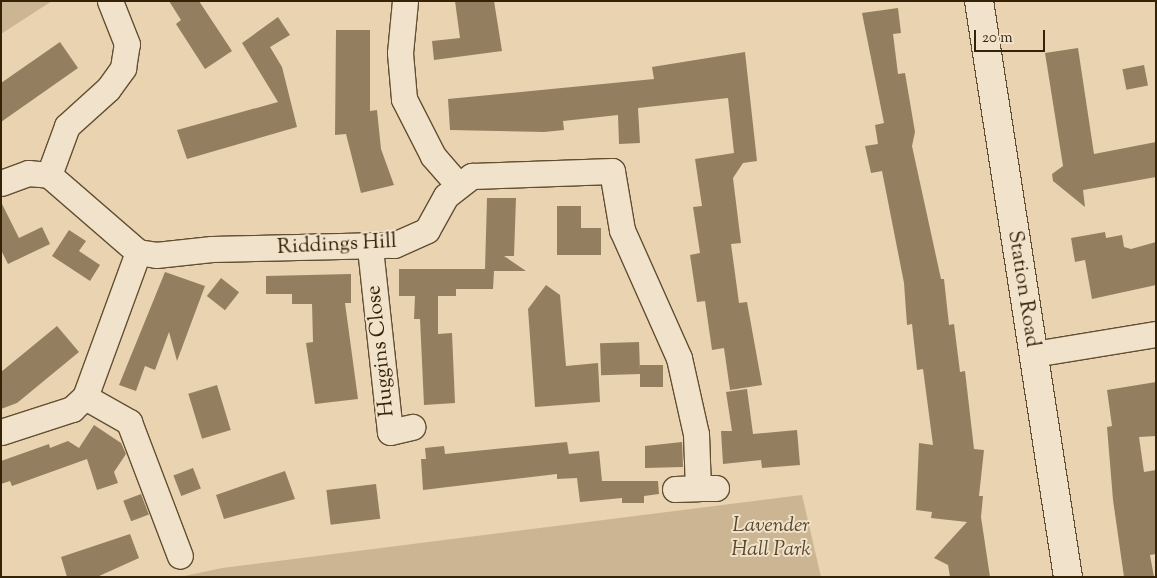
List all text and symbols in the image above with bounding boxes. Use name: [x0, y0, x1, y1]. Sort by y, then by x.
scale bar: [977, 20, 1048, 52]
text: 20 m: [982, 28, 1013, 49]
street label: Riddings Hill: [276, 229, 398, 261]
street label: Station Road: [1001, 229, 1045, 349]
street label: Huggins Close: [362, 284, 400, 418]
park label: Lavender Hall Park: [731, 513, 811, 563]

